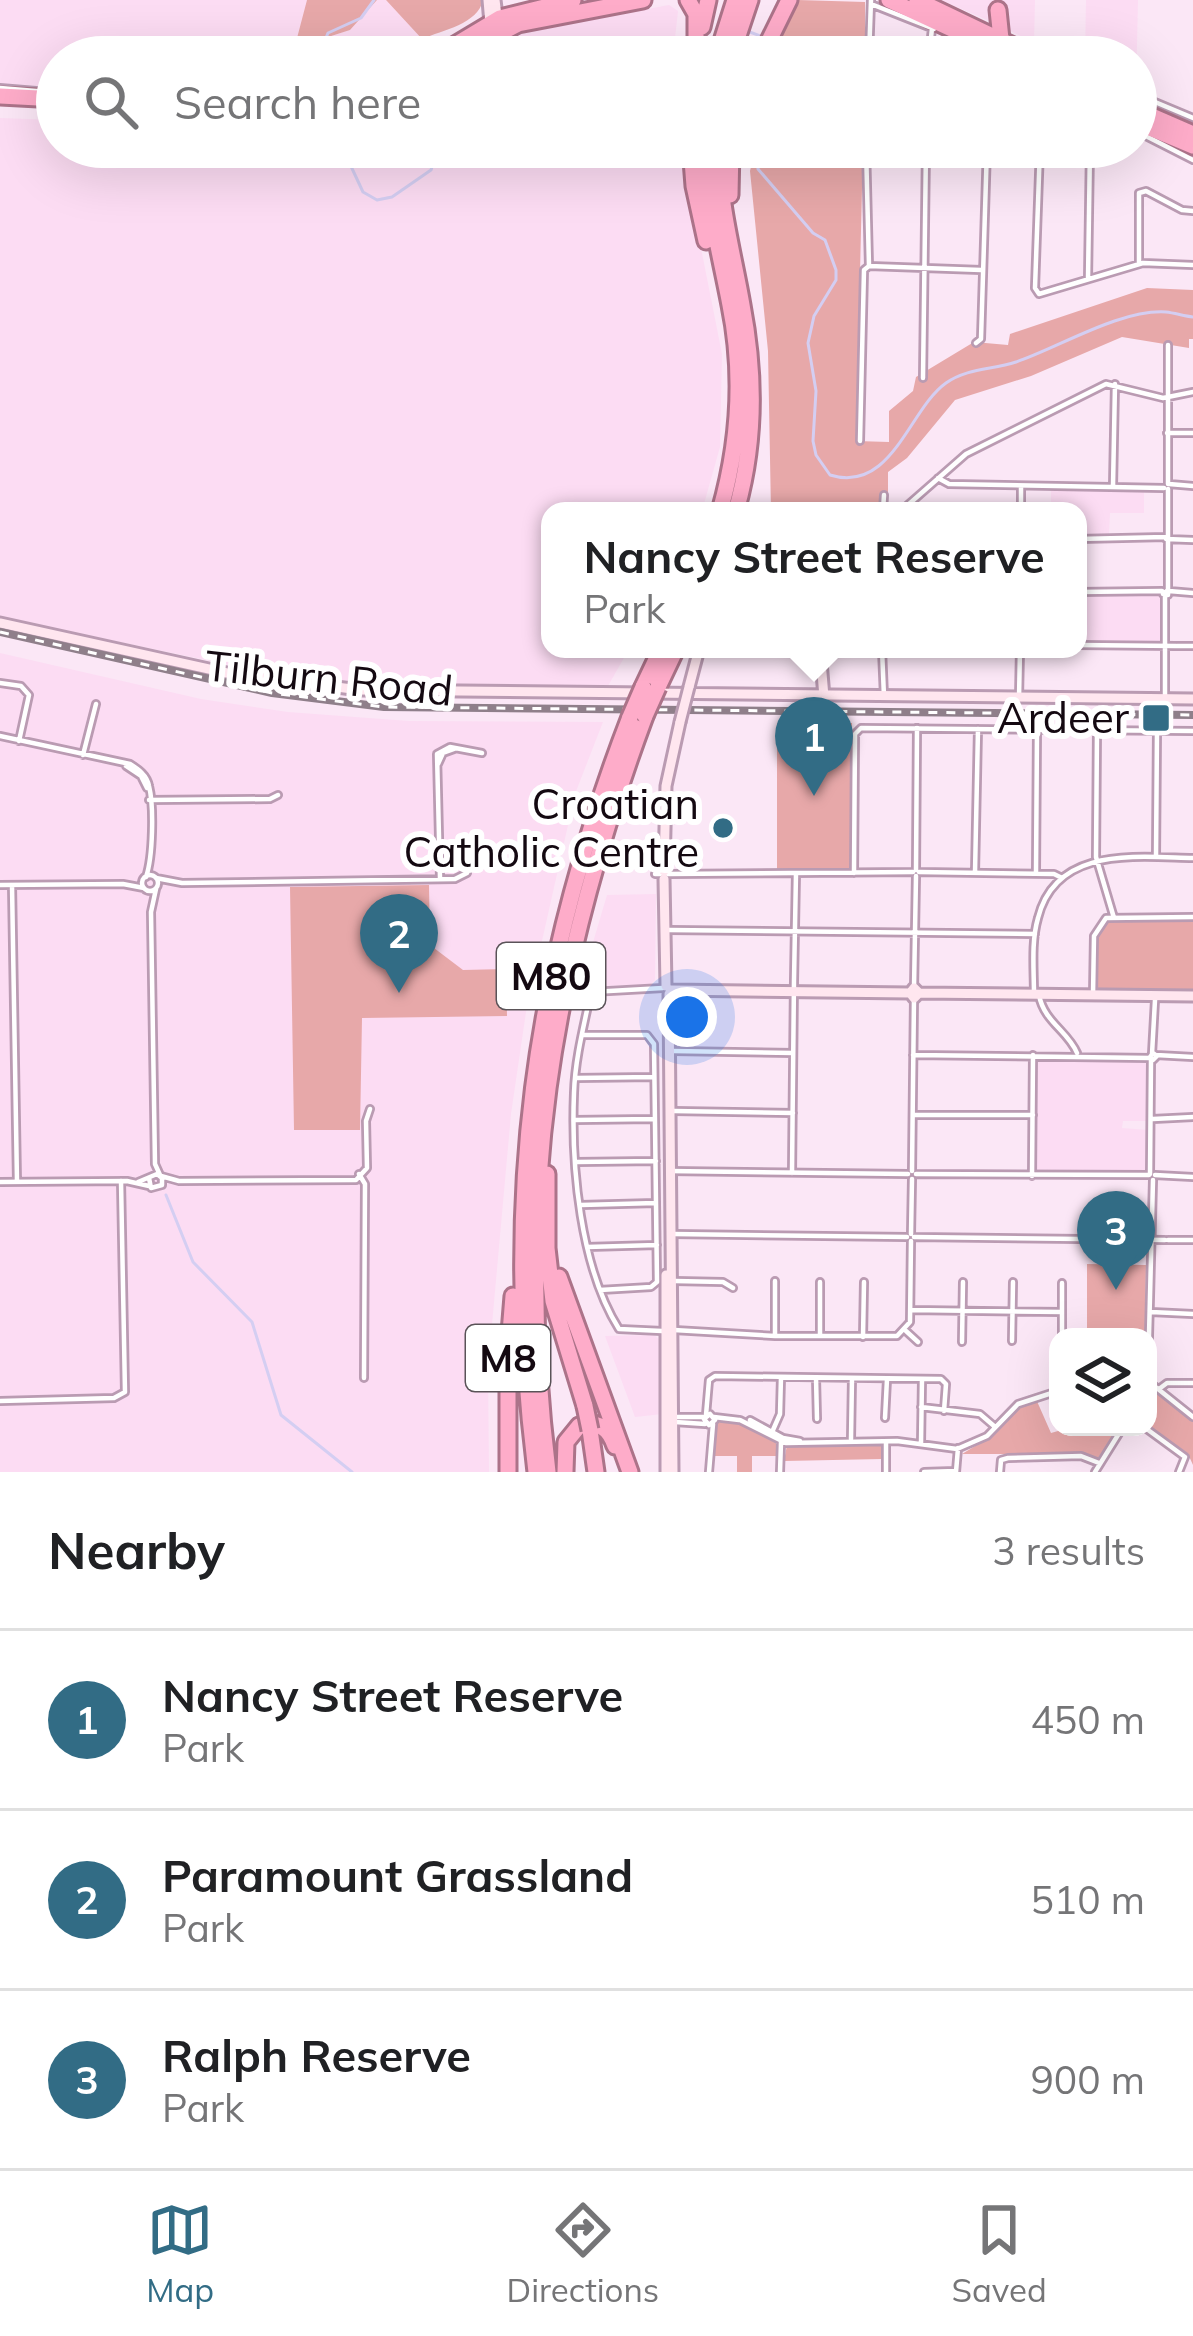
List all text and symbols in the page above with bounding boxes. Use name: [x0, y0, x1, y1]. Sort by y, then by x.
search box: [36, 36, 1157, 168]
icon: search: [78, 69, 144, 135]
text: Search here: [174, 74, 421, 130]
popup: [541, 502, 1087, 658]
text: Nancy Street Reserve: [583, 528, 1045, 584]
text: Park: [583, 584, 665, 633]
street label: Tilburn Road: [203, 638, 455, 717]
place label: Ardeer: [997, 691, 1130, 744]
pin: 1: [775, 697, 853, 796]
marker: Ardeer: [1140, 702, 1172, 734]
place label: Croatian Catholic Centre: [403, 777, 699, 878]
marker: Croatian Catholic Centre: [710, 815, 736, 841]
pin: 2: [360, 894, 438, 993]
road number: M80: [497, 943, 605, 1009]
your location: [657, 987, 717, 1047]
pin: 3: [1077, 1191, 1155, 1290]
road number: M8: [466, 1325, 550, 1391]
map controls: [1049, 1328, 1157, 1436]
button: layers: [1049, 1328, 1157, 1436]
text: Nearby: [48, 1518, 225, 1582]
text: 3 results: [992, 1526, 1145, 1575]
text: Nancy Street Reserve: [162, 1667, 623, 1723]
text: 1: [75, 1695, 99, 1744]
text: 450 m: [1030, 1695, 1145, 1744]
text: Park: [162, 1723, 244, 1772]
text: Paramount Grassland: [162, 1847, 633, 1903]
text: 2: [75, 1875, 99, 1924]
text: 510 m: [1030, 1875, 1145, 1924]
text: Park: [162, 1903, 244, 1952]
text: Ralph Reserve: [162, 2027, 471, 2083]
text: 3: [75, 2055, 99, 2104]
text: 900 m: [1030, 2055, 1145, 2104]
text: Park: [162, 2083, 244, 2132]
tab: Map: [146, 2197, 214, 2310]
tab: Directions: [507, 2197, 659, 2310]
tab: Saved: [952, 2197, 1047, 2310]

